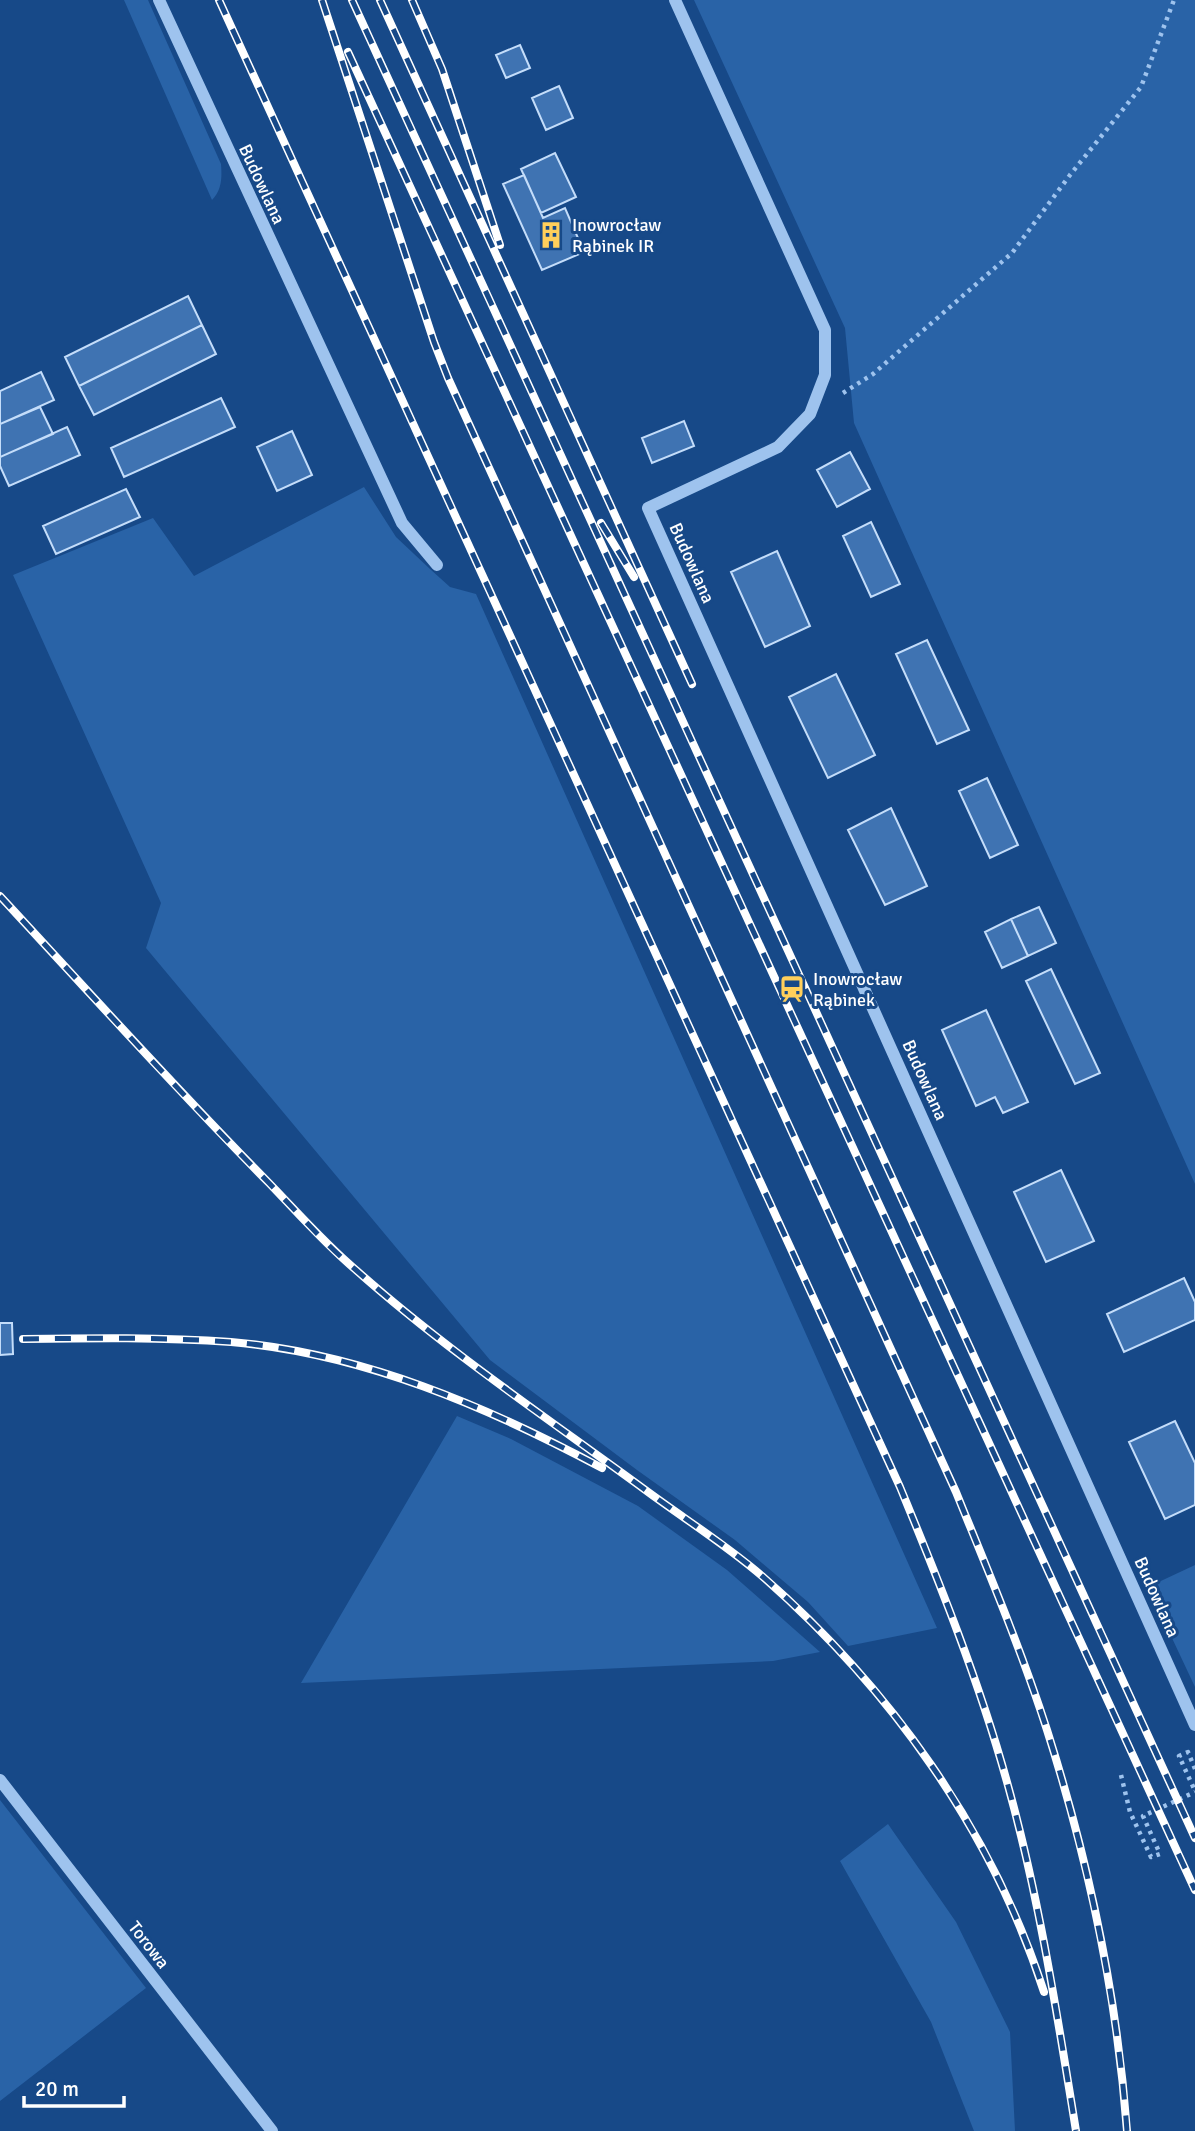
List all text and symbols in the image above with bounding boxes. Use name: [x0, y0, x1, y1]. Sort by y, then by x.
street label: Budowlana: [234, 140, 290, 228]
place label: Inowrocław Rąbinek IR: [572, 214, 661, 257]
building icon: Inowrocław Rąbinek IR: [536, 220, 566, 250]
street label: Budowlana: [664, 519, 720, 607]
place label: Inowrocław Rąbinek: [813, 968, 902, 1011]
station icon: Inowrocław Rąbinek: [777, 974, 807, 1004]
street label: Budowlana: [897, 1036, 953, 1124]
street label: Budowlana: [1129, 1553, 1185, 1641]
street label: Torowa: [124, 1917, 174, 1973]
scale bar: [24, 2064, 124, 2108]
text: 20 m: [35, 2076, 79, 2102]

